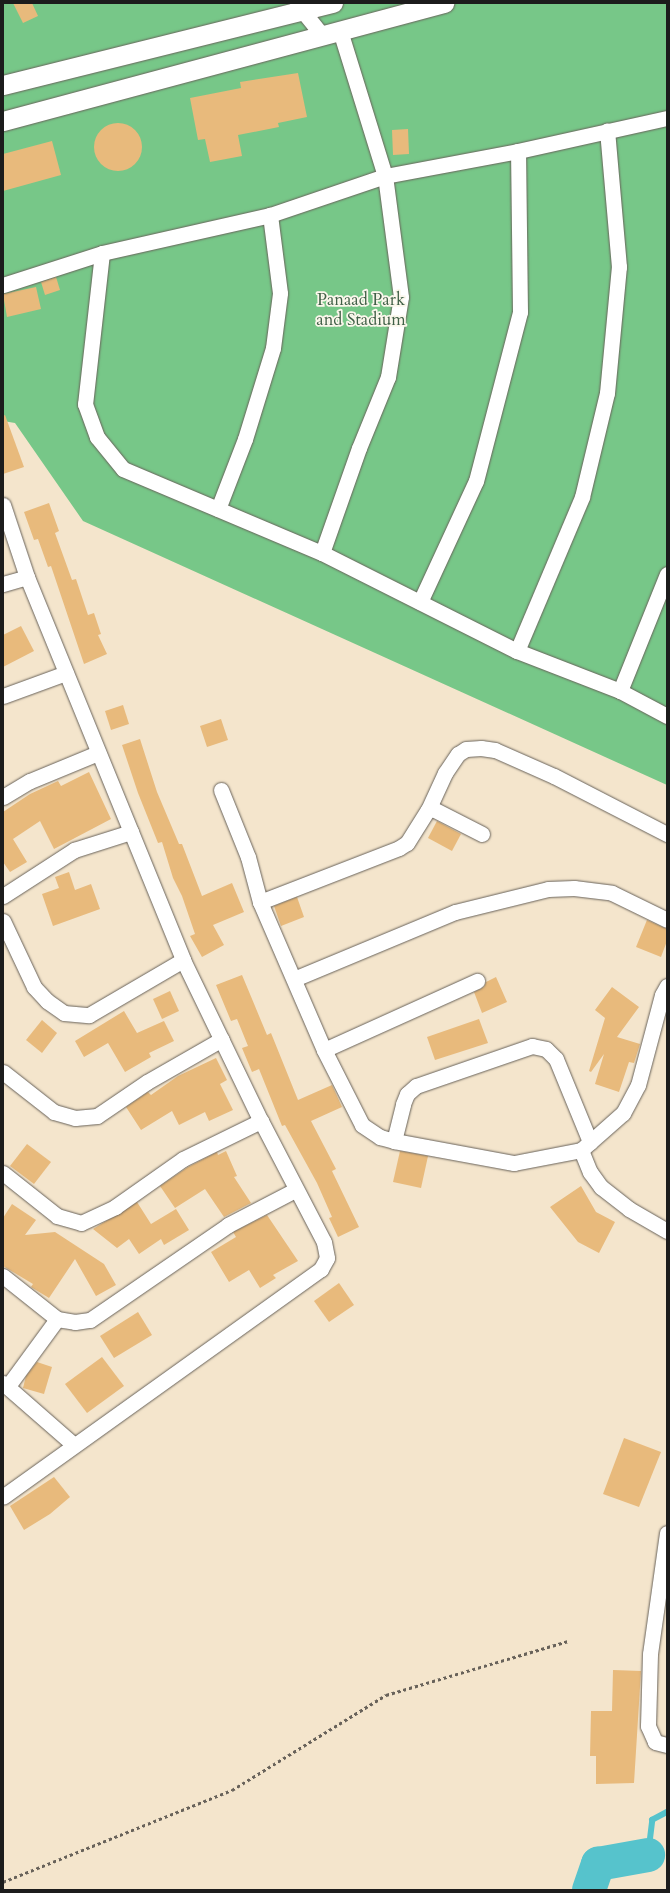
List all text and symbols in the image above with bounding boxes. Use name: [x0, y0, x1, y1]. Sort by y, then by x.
park label: Panaad Park and Stadium: [316, 290, 406, 330]

